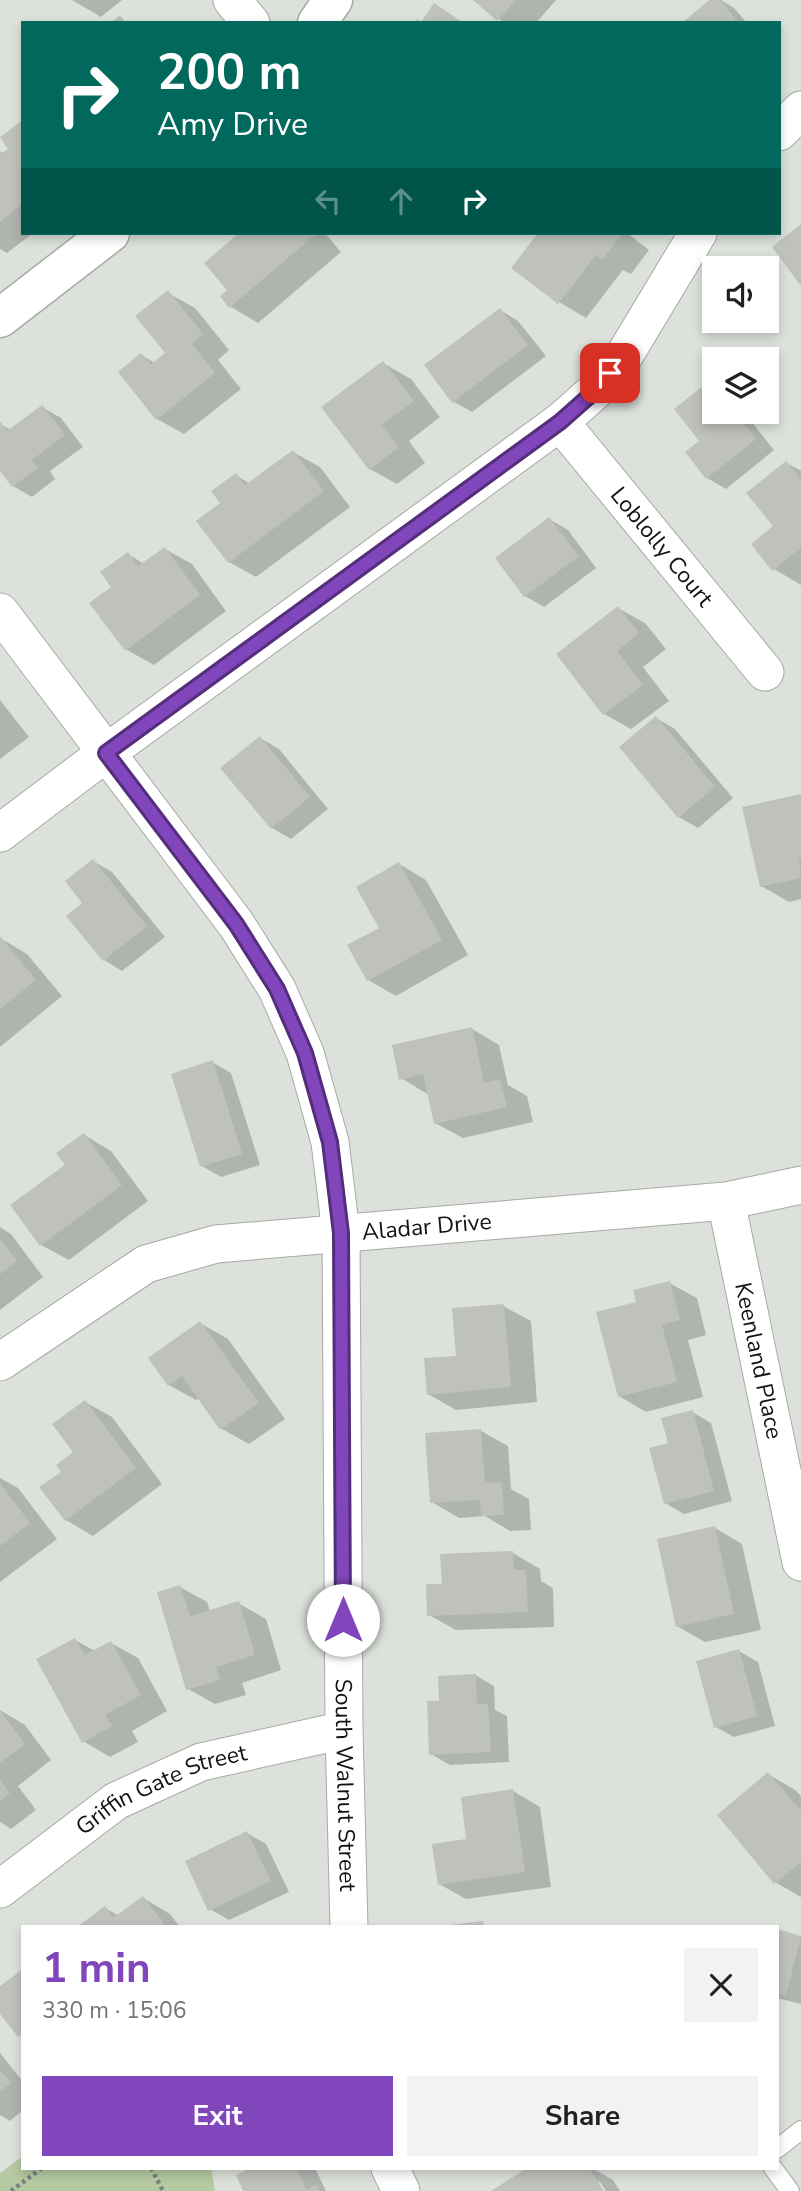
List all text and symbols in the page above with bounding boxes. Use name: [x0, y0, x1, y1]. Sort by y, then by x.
text: 200 m: [157, 39, 301, 106]
icon: right: [42, 49, 133, 140]
text: Amy Drive: [157, 103, 308, 146]
icon: left: [309, 182, 347, 220]
icon: ahead: [382, 182, 420, 220]
icon: right: [455, 182, 493, 220]
map controls: [702, 256, 779, 424]
button: sound: [702, 256, 779, 333]
pin: [580, 343, 640, 403]
button: layers: [702, 347, 779, 424]
icon: arrive: [591, 354, 629, 392]
street label: Loblolly Court: [603, 480, 721, 614]
street label: Aladar Drive: [360, 1206, 493, 1248]
street label: Keenland Place: [727, 1280, 790, 1442]
position arrow: [306, 1583, 380, 1657]
street label: South Walnut Street: [328, 1679, 363, 1893]
street label: Griffin Gate Street: [69, 1737, 251, 1842]
text: 1 min: [42, 1940, 151, 1997]
button: close: [684, 1948, 758, 2022]
text: 330 m · 15:06: [42, 1995, 187, 2026]
button: Exit: [42, 2076, 393, 2156]
button: Share: [407, 2076, 758, 2156]

